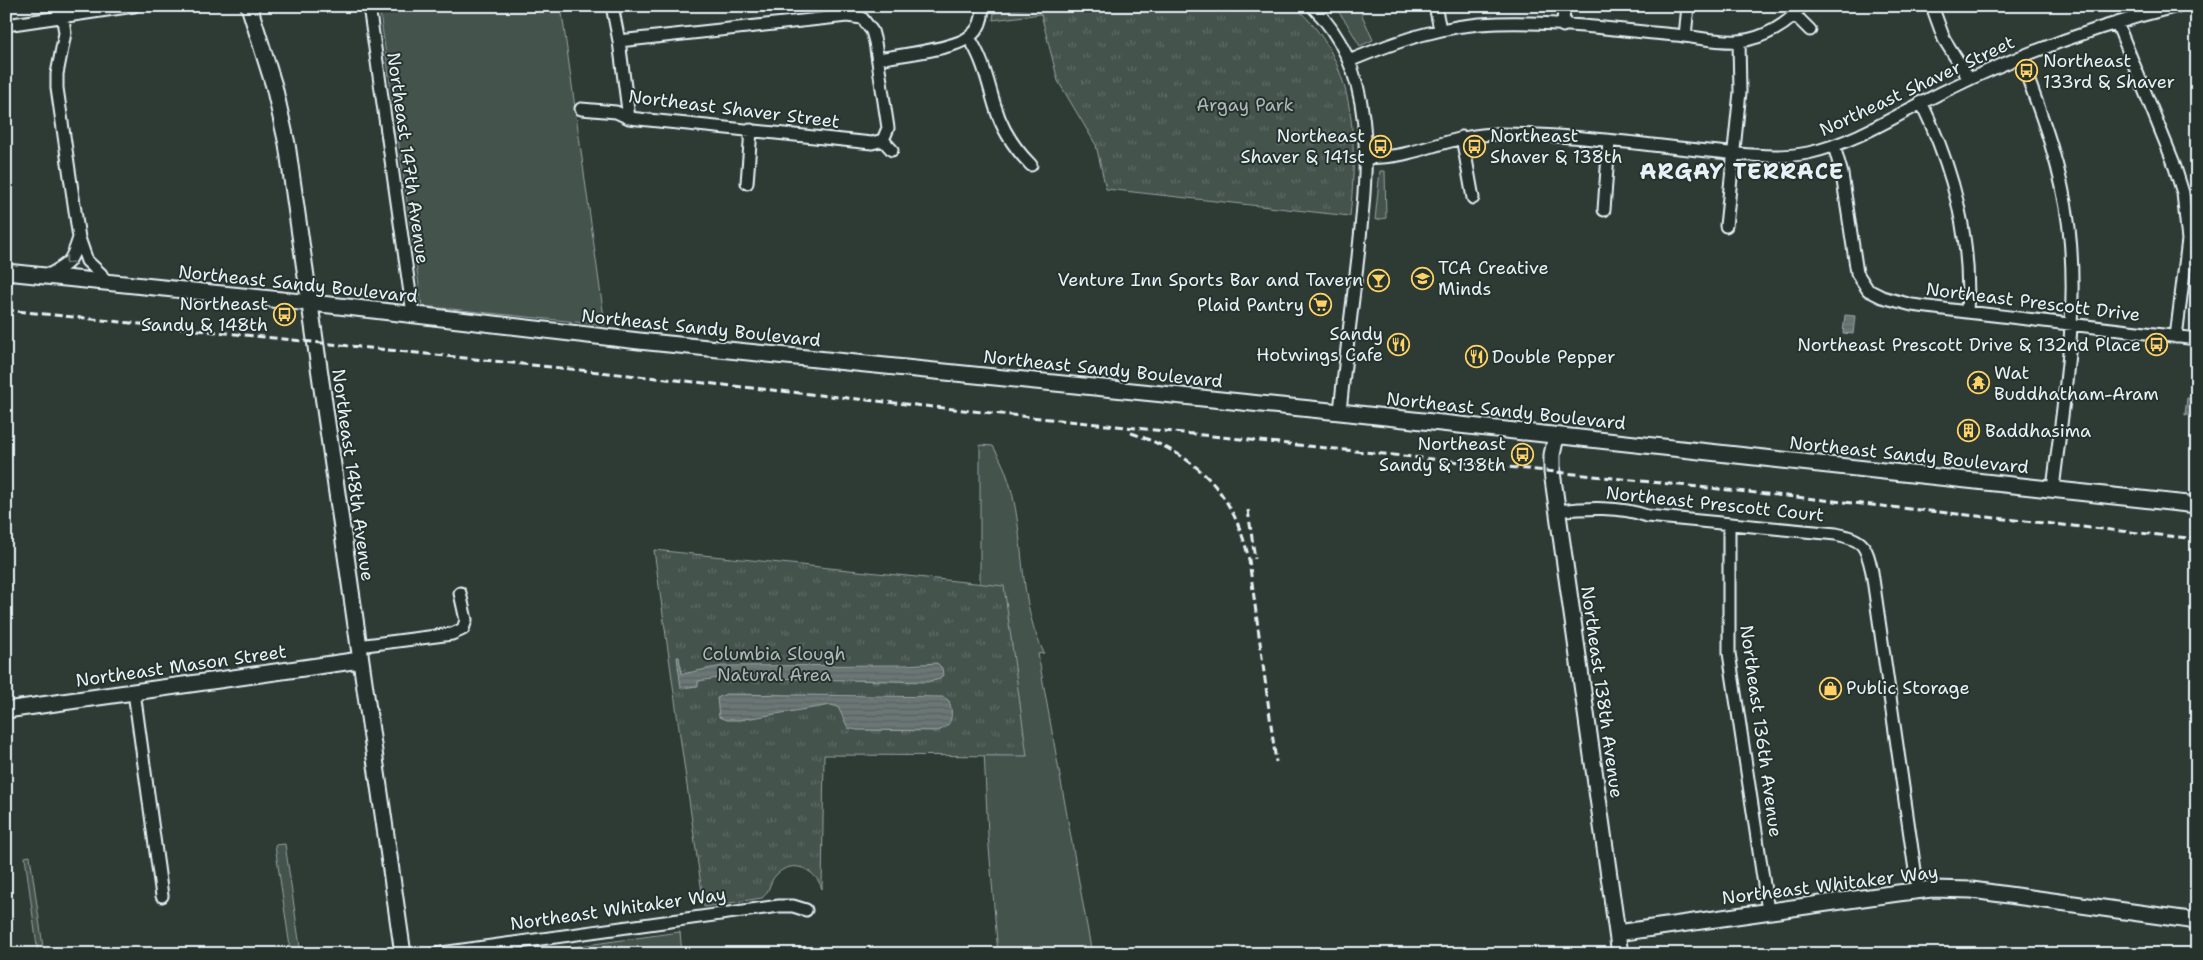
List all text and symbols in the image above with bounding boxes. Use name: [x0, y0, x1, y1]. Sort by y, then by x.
street label: Northeast Shaver Street: [1815, 30, 2019, 142]
place label: Northeast 133rd & Shaver: [2043, 49, 2175, 94]
street label: Northeast 147th Avenue: [381, 51, 435, 265]
bus stop icon: Northeast 133rd & Shaver: [2015, 59, 2039, 83]
street label: Northeast Shaver Street: [627, 84, 841, 134]
park label: Argay Park: [1196, 93, 1294, 117]
place label: Northeast Shaver & 141st: [1241, 124, 1365, 169]
place label: Northeast Shaver & 138th: [1490, 124, 1623, 169]
bus stop icon: Northeast Shaver & 141st: [1369, 134, 1393, 158]
bus stop icon: Northeast Shaver & 138th: [1462, 134, 1486, 158]
district label: ARGAY TERRACE: [1640, 157, 1844, 186]
one-way arrow: [65, 255, 74, 264]
place label: TCA Creative Minds: [1438, 256, 1549, 301]
street label: Northeast Sandy Boulevard: [177, 259, 419, 309]
school or university icon: TCA Creative Minds: [1410, 266, 1434, 290]
place label: Venture Inn Sports Bar and Tavern: [1058, 268, 1363, 292]
bar icon: Venture Inn Sports Bar and Tavern: [1367, 268, 1391, 292]
street label: Northeast Prescott Drive: [1924, 277, 2142, 327]
place label: Northeast Sandy & 148th: [141, 292, 268, 337]
place label: Plaid Pantry: [1197, 293, 1304, 317]
supermarket icon: Plaid Pantry: [1308, 293, 1332, 317]
bus stop icon: Northeast Sandy & 148th: [272, 302, 296, 326]
street label: Northeast Sandy Boulevard: [580, 303, 822, 353]
place label: Sandy Hotwings Cafe: [1256, 322, 1383, 367]
restaurant icon: Sandy Hotwings Cafe: [1387, 332, 1411, 356]
place label: Northeast Prescott Drive & 132nd Place: [1797, 333, 2141, 357]
bus stop icon: Northeast Prescott Drive & 132nd Place: [2145, 333, 2169, 357]
street label: Northeast Sandy Boulevard: [982, 344, 1224, 394]
restaurant icon: Double Pepper: [1464, 345, 1488, 369]
place label: Double Pepper: [1492, 345, 1616, 369]
place label: Wat Buddhatham-Aram: [1994, 361, 2159, 406]
street label: Northeast 148th Avenue: [326, 367, 380, 583]
temple icon: Wat Buddhatham-Aram: [1966, 371, 1990, 395]
street label: Northeast Sandy Boulevard: [1385, 386, 1627, 436]
building icon: Baddhasima: [1957, 419, 1981, 443]
place label: Baddhasima: [1985, 419, 2091, 443]
street label: Northeast Sandy Boulevard: [1788, 430, 2030, 480]
place label: Northeast Sandy & 138th: [1379, 432, 1506, 477]
bus stop icon: Northeast Sandy & 138th: [1510, 442, 1534, 466]
street label: Northeast Prescott Court: [1605, 481, 1825, 527]
street label: Northeast 138th Avenue: [1575, 584, 1629, 800]
street label: Northeast 136th Avenue: [1734, 623, 1788, 839]
street label: Northeast Mason Street: [74, 639, 288, 693]
park label: Columbia Slough Natural Area: [702, 642, 846, 687]
shop icon: Public Storage: [1818, 676, 1842, 700]
place label: Public Storage: [1846, 676, 1970, 700]
street label: Northeast Whitaker Way: [1720, 860, 1940, 910]
street label: Northeast Whitaker Way: [508, 882, 728, 936]

